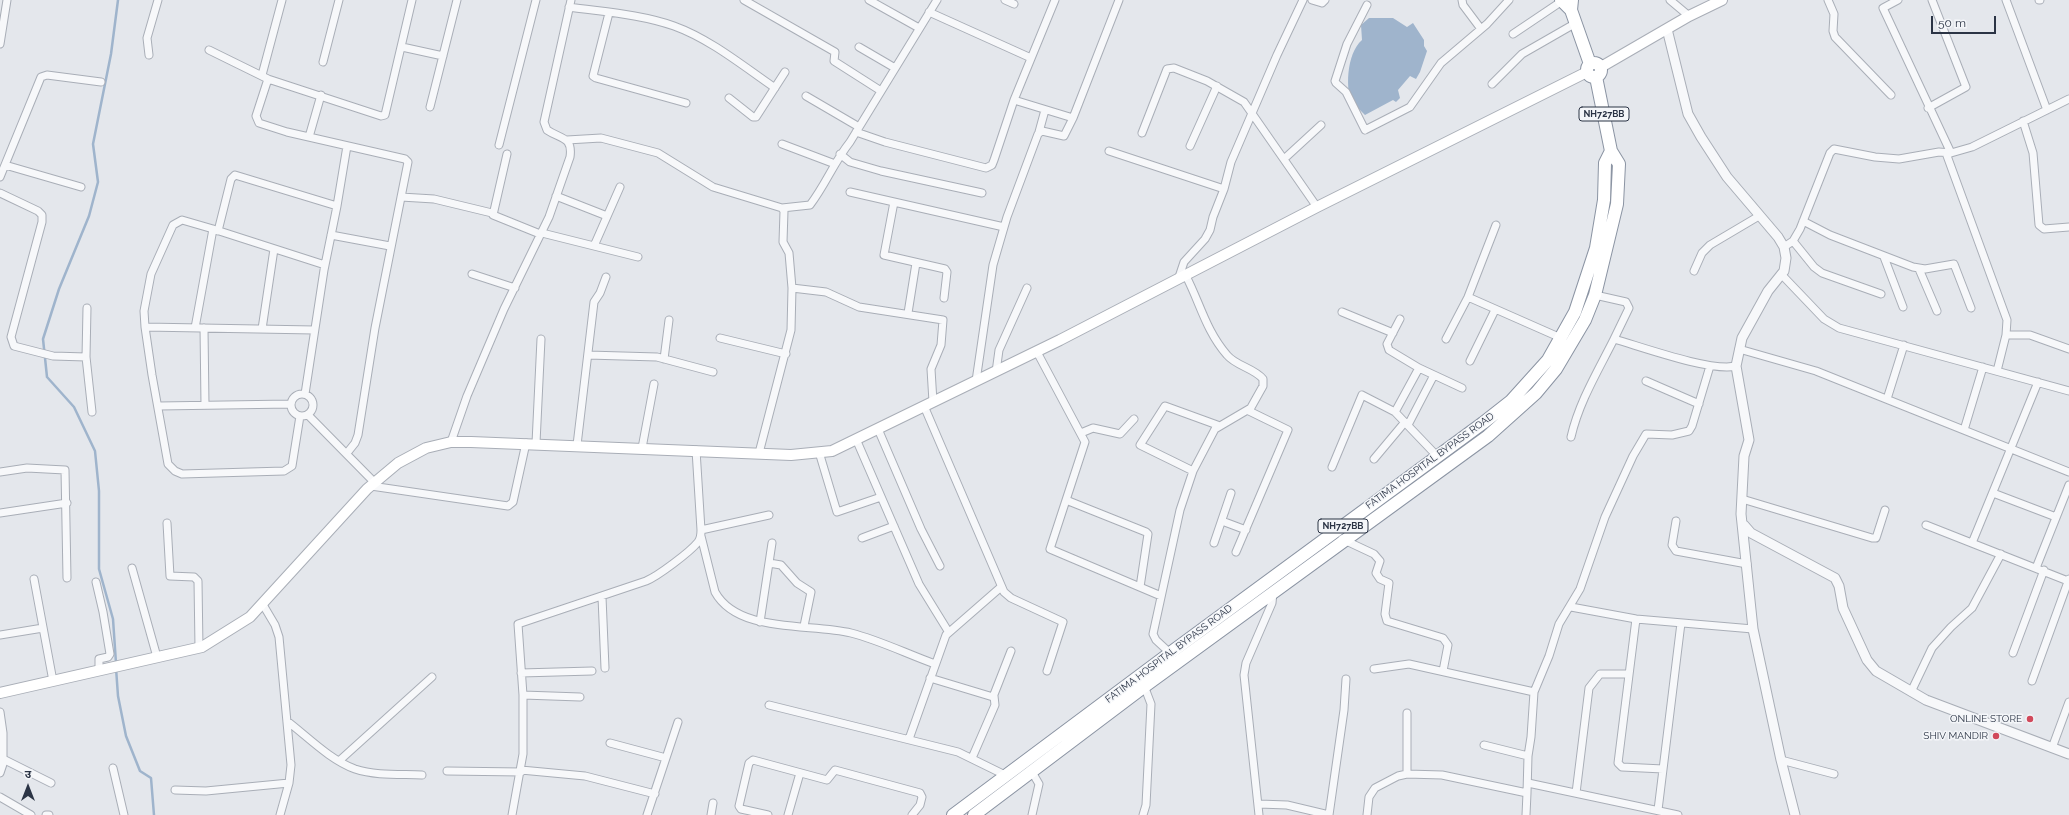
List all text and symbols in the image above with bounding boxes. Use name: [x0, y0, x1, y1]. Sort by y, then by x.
scale bar: [1933, 8, 1998, 34]
text: 50 m: [1938, 16, 1966, 30]
road number: NH727BB: [1579, 107, 1629, 121]
street label: FATIMA HOSPITAL BYPASS ROAD: [1363, 410, 1497, 512]
road number: NH727BB: [1318, 519, 1368, 533]
street label: FATIMA HOSPITAL BYPASS ROAD: [1103, 602, 1235, 706]
place label: ONLINE STORE: [1950, 713, 2022, 725]
marker: ONLINE STORE: [2025, 714, 2035, 724]
place label: SHIV MANDIR: [1923, 730, 1988, 742]
marker: SHIV MANDIR: [1991, 731, 2001, 741]
north arrow: [8, 767, 48, 807]
text: उ: [25, 768, 31, 781]

